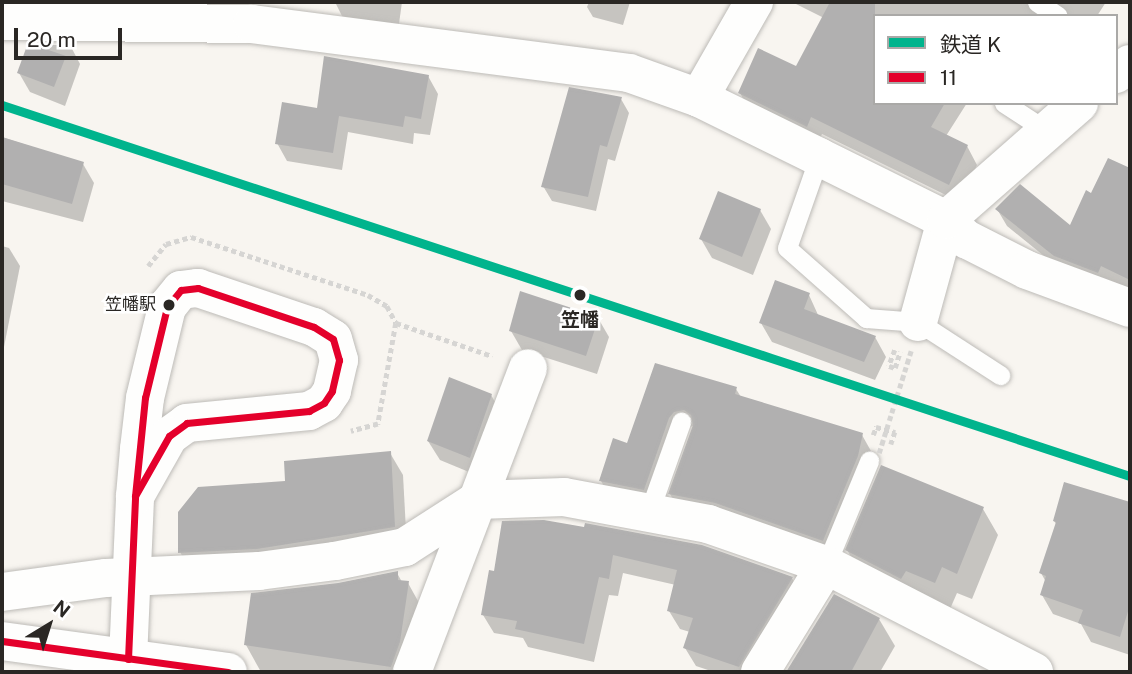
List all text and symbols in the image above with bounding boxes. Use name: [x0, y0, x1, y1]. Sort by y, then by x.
scale bar: [18, 14, 126, 58]
legend: [873, 14, 1118, 105]
text: 20 m: [27, 27, 76, 52]
text: 鉄道 K: [940, 32, 1001, 57]
text: 11: [940, 65, 957, 90]
marker: 笠幡: [569, 284, 591, 306]
place label: 笠幡駅: [105, 295, 156, 315]
marker: 笠幡駅: [162, 298, 176, 312]
place label: 笠幡: [561, 309, 599, 331]
north arrow: [14, 590, 84, 660]
text: N: [49, 595, 75, 622]

